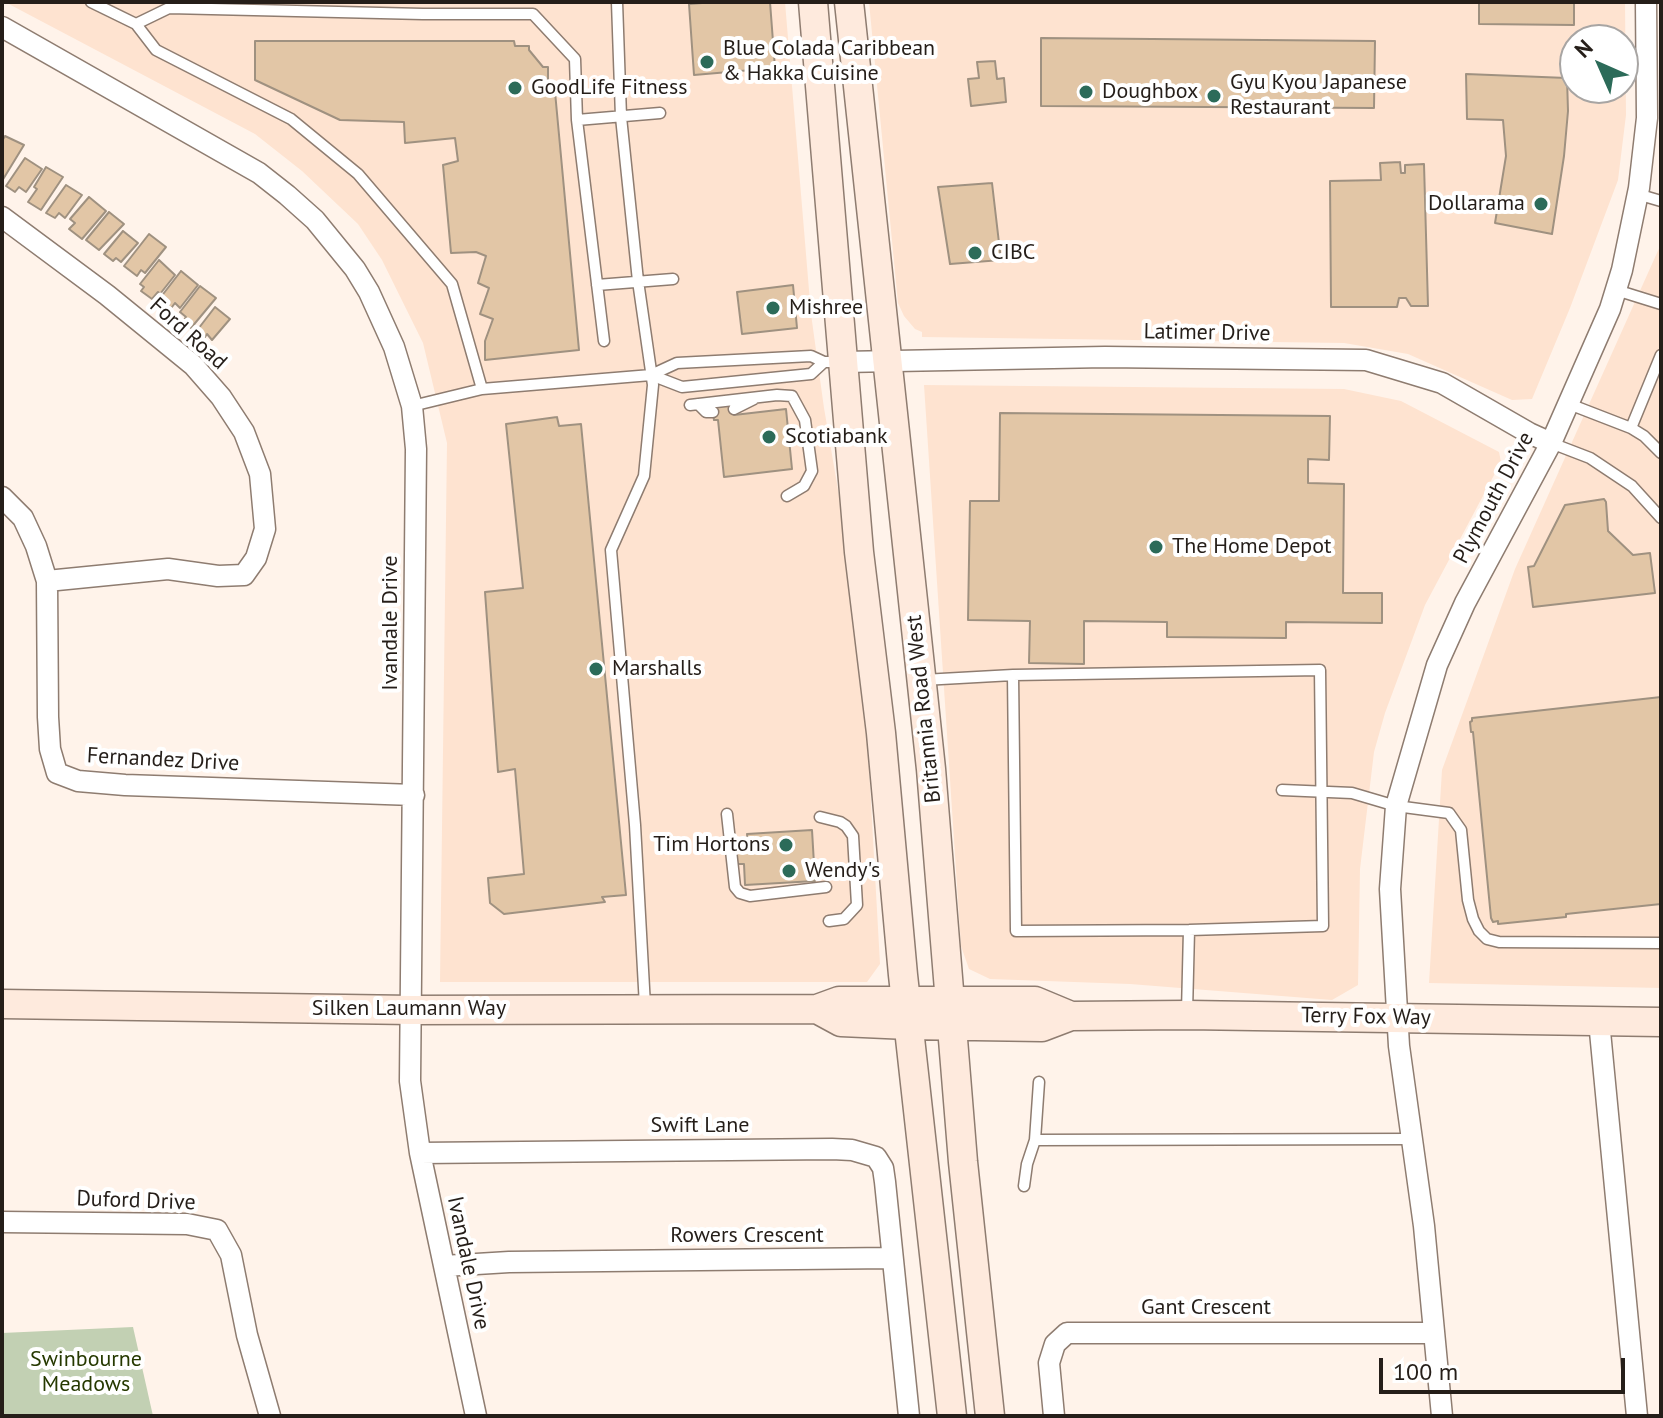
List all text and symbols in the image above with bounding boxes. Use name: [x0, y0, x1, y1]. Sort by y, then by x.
north arrow: [1559, 24, 1639, 104]
text: N: [1568, 33, 1598, 63]
place label: Blue Colada Caribbean & Hakka Cuisine: [723, 36, 935, 88]
marker: Blue Colada Caribbean & Hakka Cuisine: [698, 53, 716, 71]
place label: Gyu Kyou Japanese Restaurant: [1230, 70, 1407, 122]
place label: GoodLife Fitness: [531, 75, 687, 101]
marker: GoodLife Fitness: [506, 79, 524, 97]
place label: Doughbox: [1102, 79, 1198, 105]
marker: Doughbox: [1077, 83, 1095, 101]
marker: Gyu Kyou Japanese Restaurant: [1205, 87, 1223, 105]
place label: Dollarama: [1428, 191, 1525, 217]
marker: Dollarama: [1532, 195, 1550, 213]
place label: CIBC: [991, 240, 1035, 266]
marker: CIBC: [966, 244, 984, 262]
street label: Ford Road: [144, 292, 232, 376]
place label: Mishree: [789, 295, 863, 321]
marker: Mishree: [764, 299, 782, 317]
street label: Latimer Drive: [1143, 319, 1271, 347]
place label: Scotiabank: [785, 424, 888, 450]
marker: Scotiabank: [760, 428, 778, 446]
street label: Plymouth Drive: [1448, 428, 1540, 568]
place label: The Home Depot: [1172, 534, 1331, 560]
marker: The Home Depot: [1147, 538, 1165, 556]
street label: Ivandale Drive: [378, 555, 404, 691]
street label: Britannia Road West: [901, 614, 947, 804]
place label: Marshalls: [612, 656, 702, 682]
marker: Marshalls: [587, 660, 605, 678]
street label: Fernandez Drive: [86, 743, 240, 777]
place label: Tim Hortons: [653, 832, 770, 858]
marker: Tim Hortons: [777, 836, 795, 854]
place label: Wendy's: [805, 858, 880, 884]
marker: Wendy's: [780, 862, 798, 880]
street label: Silken Laumann Way: [312, 996, 506, 1022]
street label: Terry Fox Way: [1301, 1003, 1431, 1031]
street label: Swift Lane: [651, 1113, 749, 1139]
street label: Duford Drive: [76, 1186, 196, 1216]
street label: Ivandale Drive: [441, 1194, 495, 1332]
street label: Rowers Crescent: [670, 1223, 824, 1249]
street label: Gant Crescent: [1141, 1295, 1271, 1321]
scale bar: [1383, 1342, 1629, 1392]
park label: Swinbourne Meadows: [30, 1347, 142, 1398]
text: 100 m: [1393, 1356, 1458, 1387]

